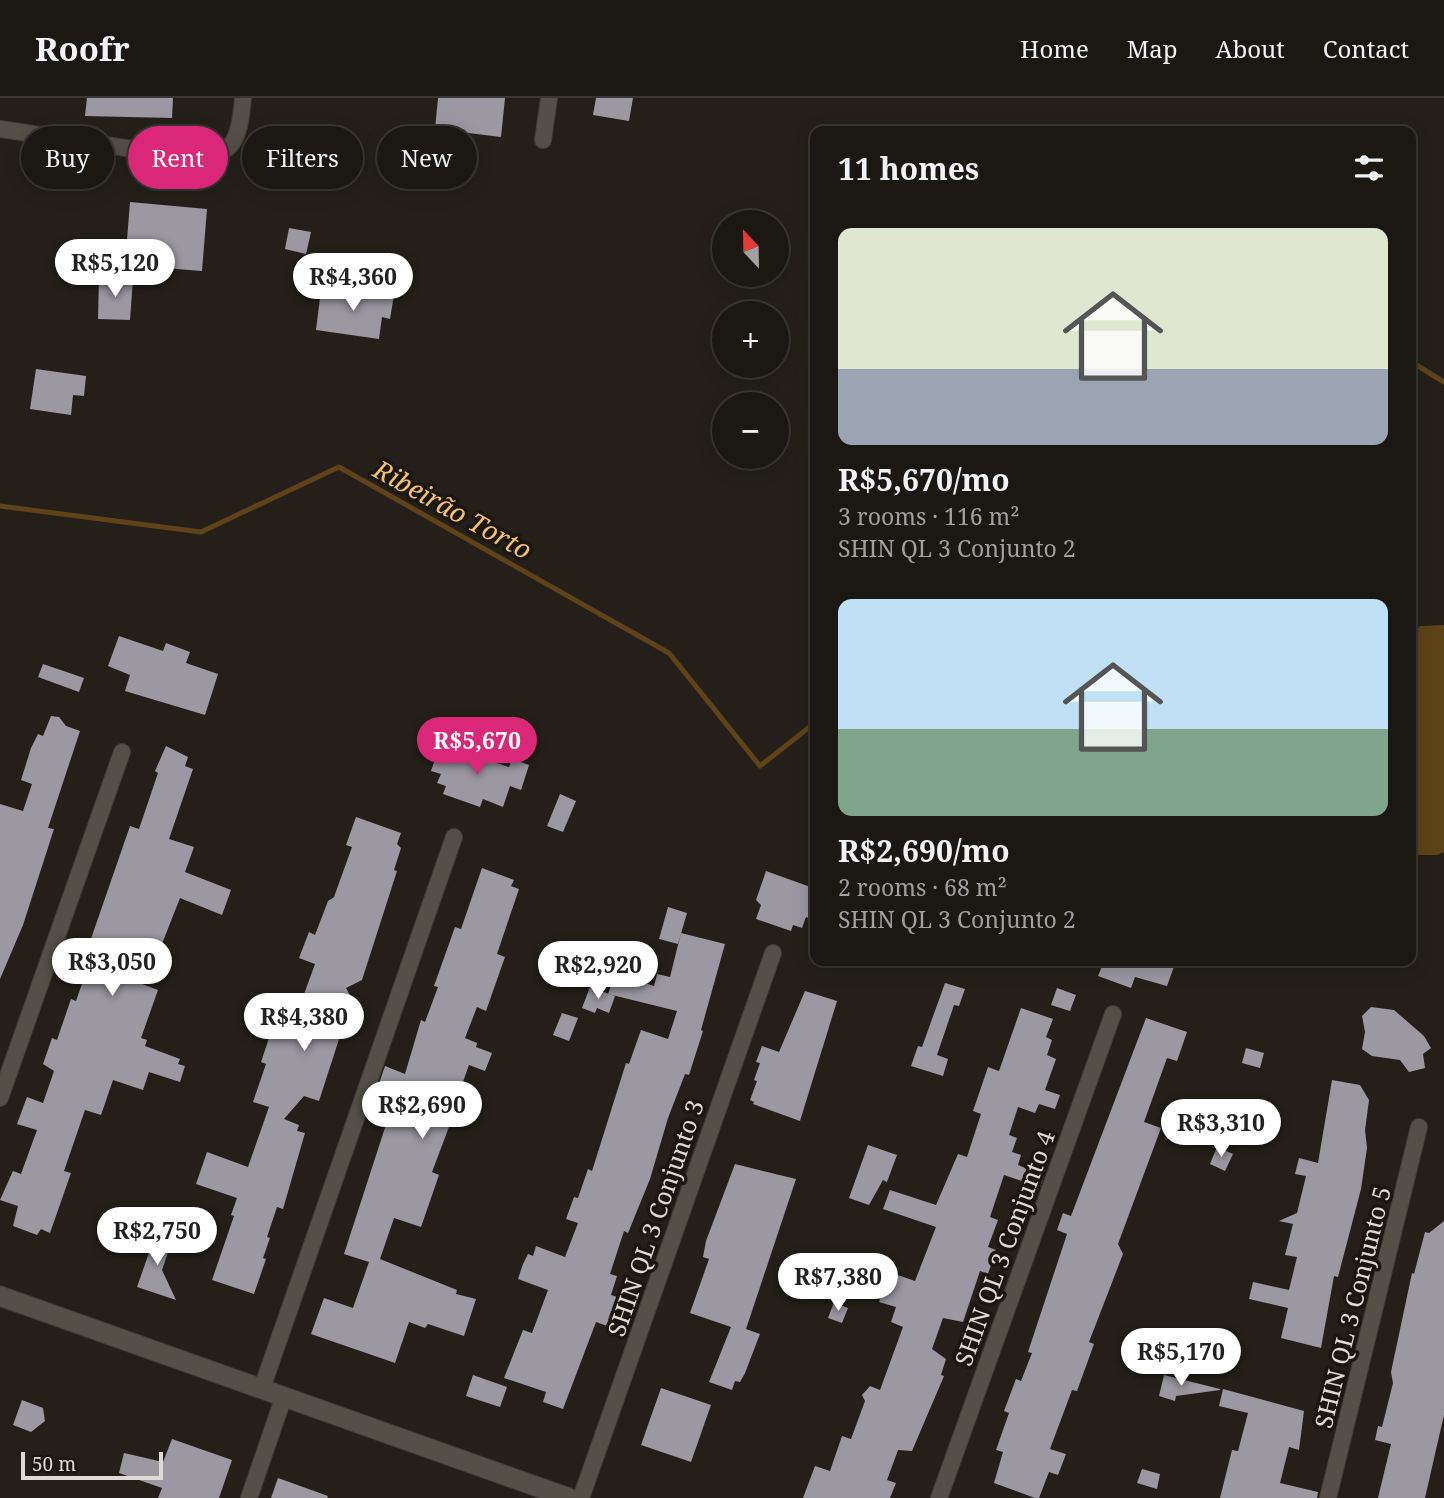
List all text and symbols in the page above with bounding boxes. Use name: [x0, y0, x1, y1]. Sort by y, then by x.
text: Roofr: [35, 26, 130, 71]
text: Home: [1020, 32, 1089, 65]
text: Map: [1127, 32, 1178, 65]
text: About: [1216, 32, 1285, 65]
text: Contact: [1323, 32, 1409, 65]
chip: Buy: [21, 126, 114, 189]
chip: Rent: [128, 126, 228, 189]
chip: Filters: [242, 126, 363, 189]
chip: New: [377, 126, 477, 189]
text: 11 homes: [838, 148, 979, 189]
icon: filters: [1350, 149, 1388, 187]
north arrow: [712, 210, 789, 287]
map controls: [712, 210, 789, 469]
pin: R$5,120: [50, 240, 180, 299]
text: R$5,120: [71, 246, 159, 278]
pin: R$4,360: [288, 254, 418, 313]
text: R$4,360: [309, 260, 397, 292]
icon: home: [1050, 273, 1176, 399]
button: +: [712, 301, 789, 378]
button: −: [712, 392, 789, 469]
water label: Ribeirão Torto: [367, 450, 539, 567]
text: R$5,670/mo: [838, 459, 1010, 500]
text: 3 rooms · 116 m²: [838, 500, 1020, 532]
text: SHIN QL 3 Conjunto 2: [838, 532, 1076, 564]
icon: home: [1050, 644, 1176, 770]
pin: R$5,670: [412, 718, 542, 777]
text: R$5,670: [433, 724, 521, 756]
text: R$2,690/mo: [838, 830, 1010, 871]
text: 2 rooms · 68 m²: [838, 871, 1007, 903]
text: SHIN QL 3 Conjunto 2: [838, 903, 1076, 935]
pin: R$3,050: [47, 939, 177, 998]
pin: R$2,920: [533, 942, 663, 1001]
text: R$3,050: [68, 945, 156, 977]
text: R$2,920: [554, 948, 642, 980]
pin: R$4,380: [239, 993, 369, 1053]
text: R$4,380: [260, 1000, 348, 1032]
pin: R$2,690: [357, 1082, 487, 1141]
text: R$2,690: [378, 1088, 466, 1120]
street label: SHIN QL 3 Conjunto 3: [599, 1095, 711, 1341]
pin: R$3,310: [1156, 1100, 1286, 1159]
text: R$3,310: [1177, 1106, 1265, 1138]
street label: SHIN QL 3 Conjunto 4: [946, 1125, 1062, 1370]
street label: SHIN QL 3 Conjunto 5: [1306, 1183, 1398, 1431]
pin: R$2,750: [92, 1208, 222, 1267]
text: R$2,750: [113, 1214, 201, 1246]
pin: R$7,380: [773, 1254, 903, 1313]
text: R$7,380: [794, 1260, 882, 1292]
pin: R$5,170: [1116, 1328, 1246, 1388]
text: R$5,170: [1137, 1335, 1225, 1367]
scale bar: [21, 1449, 163, 1481]
text: 50 m: [32, 1451, 76, 1477]

